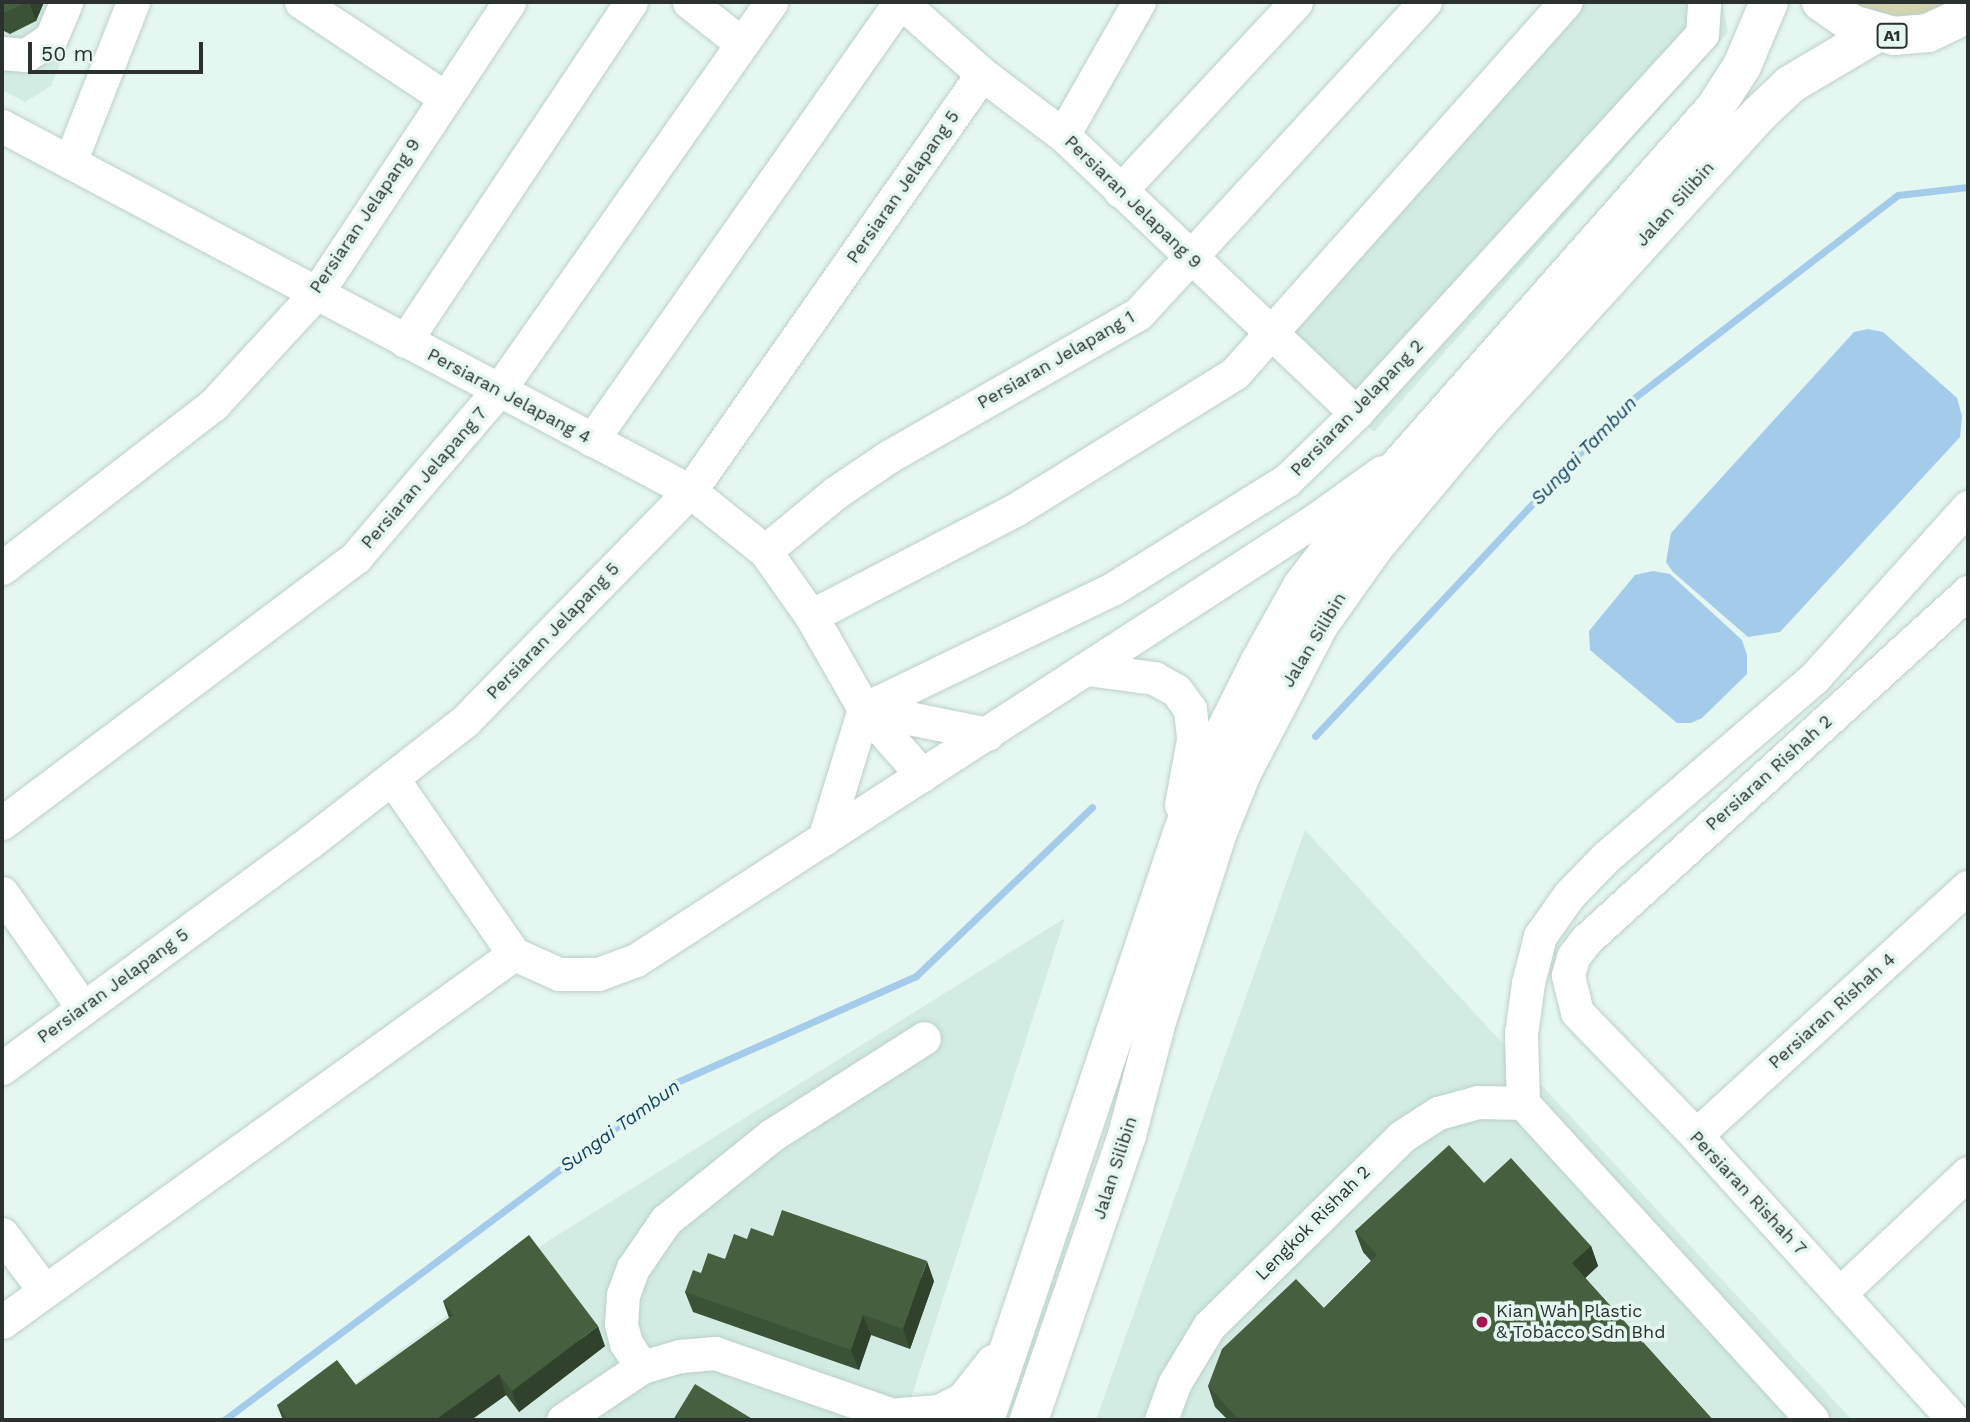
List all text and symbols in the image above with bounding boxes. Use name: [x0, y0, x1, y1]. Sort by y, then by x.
road number: A1: [1876, 24, 1908, 48]
scale bar: [32, 28, 206, 72]
text: 50 m: [41, 41, 93, 66]
street label: Persiaran Jelapang 5: [842, 106, 964, 268]
street label: Persiaran Jelapang 9: [1060, 131, 1206, 273]
street label: Persiaran Jelapang 9: [305, 134, 425, 298]
street label: Jalan Silibin: [1631, 157, 1719, 251]
street label: Persiaran Jelapang 1: [973, 306, 1139, 414]
street label: Persiaran Jelapang 2: [1286, 335, 1428, 481]
street label: Persiaran Jelapang 4: [423, 344, 595, 448]
water label: Sungai Tambun: [1526, 392, 1642, 510]
street label: Persiaran Jelapang 7: [356, 402, 492, 554]
street label: Persiaran Jelapang 5: [482, 558, 624, 704]
street label: Jalan Silibin: [1277, 589, 1351, 691]
street label: Persiaran Rishah 2: [1701, 711, 1837, 835]
street label: Persiaran Jelapang 5: [33, 924, 193, 1048]
street label: Persiaran Rishah 4: [1764, 948, 1900, 1074]
water label: Sungai Tambun: [556, 1075, 684, 1177]
street label: Jalan Silibin: [1088, 1114, 1142, 1222]
street label: Persiaran Rishah 7: [1685, 1126, 1811, 1260]
street label: Lengkok Rishah 2: [1251, 1161, 1375, 1285]
place label: Kian Wah Plastic & Tobacco Sdn Bhd: [1496, 1301, 1666, 1344]
marker: Kian Wah Plastic & Tobacco Sdn Bhd: [1474, 1314, 1490, 1330]

